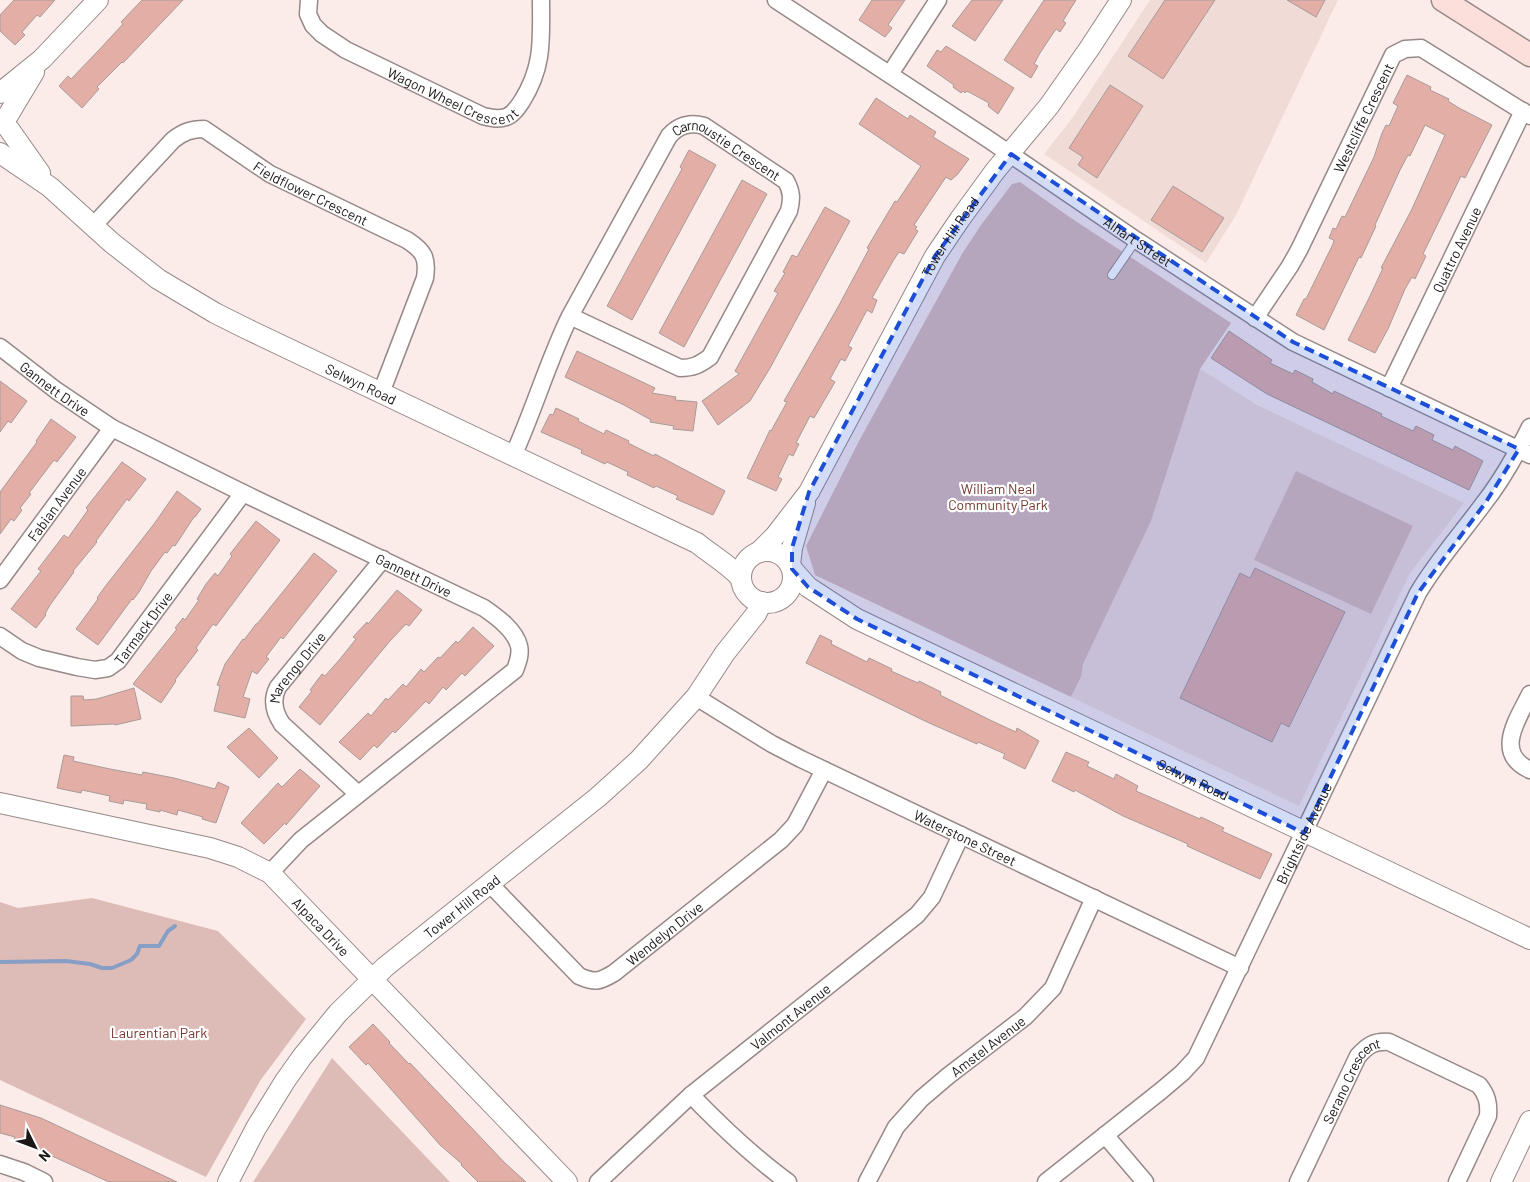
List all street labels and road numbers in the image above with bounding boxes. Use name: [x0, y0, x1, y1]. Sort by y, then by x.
street label: Westcliffe Crescent: [1329, 60, 1396, 175]
street label: Wagon Wheel Crescent: [385, 63, 522, 127]
street label: Carnoustie Crescent: [668, 116, 784, 184]
street label: Fieldflower Crescent: [250, 157, 371, 228]
street label: Tower Hill Road: [917, 193, 982, 279]
street label: Quattro Avenue: [1428, 204, 1484, 295]
street label: Alhart Street: [1101, 212, 1175, 270]
street label: Gannett Drive: [17, 357, 93, 419]
street label: Selwyn Road: [323, 359, 400, 407]
street label: Fabian Avenue: [23, 463, 89, 544]
street label: Gannett Drive: [373, 549, 455, 600]
street label: Tarmack Drive: [110, 588, 175, 668]
street label: Marengo Drive: [265, 628, 329, 704]
street label: Selwyn Road: [1155, 755, 1232, 803]
street label: Brightside Avenue: [1272, 780, 1335, 887]
street label: Waterstone Street: [911, 806, 1019, 869]
street label: Tower Hill Road: [420, 870, 503, 941]
street label: Alpaca Drive: [289, 893, 353, 959]
street label: Wendelyn Drive: [623, 897, 706, 969]
street label: Valmont Avenue: [747, 979, 833, 1053]
street label: Amstel Avenue: [947, 1012, 1028, 1080]
street label: Serano Crescent: [1319, 1034, 1382, 1126]

